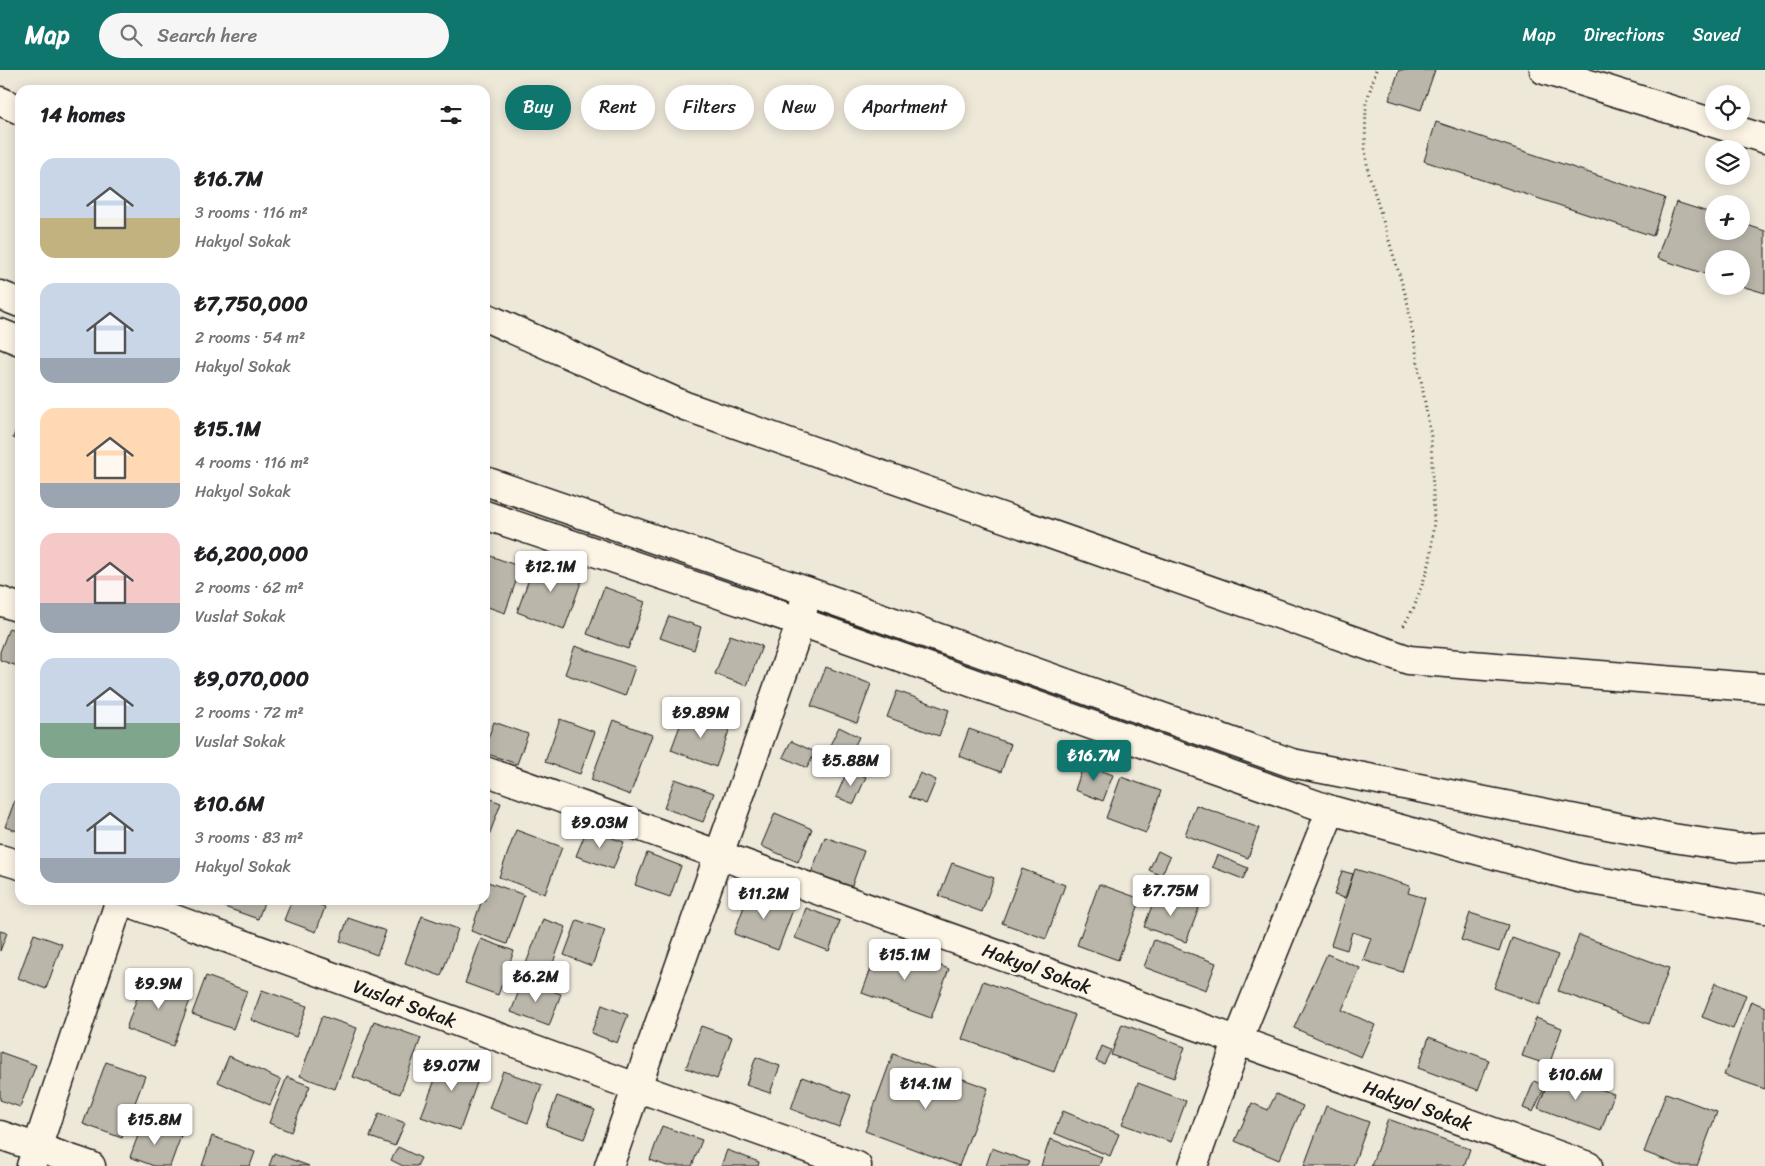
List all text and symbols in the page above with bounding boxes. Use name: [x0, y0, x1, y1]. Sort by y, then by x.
search box: [99, 13, 449, 58]
text: Map: [25, 14, 69, 56]
text: Search here: [157, 19, 257, 52]
text: Map: [1523, 19, 1556, 51]
text: Directions: [1584, 19, 1665, 51]
text: Saved: [1693, 19, 1740, 51]
icon: search: [117, 21, 145, 49]
chip: Buy: [505, 85, 571, 130]
chip: Rent: [581, 85, 655, 130]
chip: Filters: [665, 85, 754, 130]
chip: New: [764, 85, 834, 130]
chip: Apartment: [844, 85, 965, 130]
map controls: [1705, 85, 1750, 295]
button: locate: [1705, 85, 1750, 130]
text: 14 homes: [40, 96, 125, 134]
icon: filters: [437, 101, 465, 129]
button: layers: [1705, 140, 1750, 185]
text: ₺16.7M: [195, 160, 263, 198]
icon: home: [80, 178, 140, 238]
button: +: [1705, 195, 1750, 240]
text: 3 rooms · 116 m²: [195, 198, 308, 227]
text: Hakyol Sokak: [195, 227, 291, 256]
button: −: [1705, 250, 1750, 295]
text: ₺7,750,000: [195, 285, 308, 323]
icon: home: [80, 303, 140, 363]
text: 2 rooms · 54 m²: [195, 323, 305, 352]
text: Hakyol Sokak: [195, 352, 291, 381]
text: ₺15.1M: [195, 410, 261, 448]
icon: home: [80, 428, 140, 488]
text: 4 rooms · 116 m²: [195, 448, 309, 477]
text: Hakyol Sokak: [195, 477, 291, 506]
text: ₺6,200,000: [195, 535, 308, 573]
pin: ₺12.1M: [510, 550, 592, 593]
text: ₺12.1M: [526, 552, 576, 581]
icon: home: [80, 553, 140, 613]
text: 2 rooms · 62 m²: [195, 573, 304, 602]
text: Vuslat Sokak: [195, 602, 286, 631]
text: ₺9,070,000: [195, 660, 309, 698]
icon: home: [80, 678, 140, 738]
pin: ₺9.89M: [660, 696, 742, 739]
text: 2 rooms · 72 m²: [195, 698, 304, 727]
text: ₺9.89M: [673, 698, 729, 727]
text: Vuslat Sokak: [195, 727, 286, 756]
pin: ₺16.7M: [1053, 740, 1135, 782]
text: ₺16.7M: [1068, 741, 1120, 770]
pin: ₺5.88M: [810, 744, 892, 787]
text: ₺5.88M: [823, 746, 879, 775]
text: ₺10.6M: [195, 785, 264, 823]
icon: home: [80, 803, 140, 863]
pin: ₺9.03M: [559, 806, 641, 849]
text: ₺9.03M: [572, 808, 628, 837]
text: 3 rooms · 83 m²: [195, 823, 303, 852]
text: Hakyol Sokak: [195, 852, 291, 881]
pin: ₺7.75M: [1130, 874, 1212, 917]
text: ₺7.75M: [1144, 876, 1198, 905]
pin: ₺11.2M: [723, 878, 805, 920]
text: ₺11.2M: [739, 879, 789, 908]
street label: Hakyol Sokak: [978, 933, 1096, 1003]
pin: ₺15.1M: [864, 938, 946, 981]
text: ₺15.1M: [880, 940, 930, 969]
pin: ₺6.2M: [501, 960, 571, 1003]
text: ₺6.2M: [513, 962, 559, 991]
pin: ₺9.9M: [124, 968, 194, 1010]
text: ₺9.9M: [136, 969, 182, 998]
street label: Vuslat Sokak: [349, 970, 461, 1037]
pin: ₺9.07M: [411, 1050, 493, 1092]
text: ₺9.07M: [424, 1051, 480, 1080]
pin: ₺10.6M: [1535, 1058, 1617, 1101]
text: ₺10.6M: [1550, 1060, 1602, 1089]
pin: ₺14.1M: [885, 1068, 967, 1110]
text: ₺14.1M: [901, 1069, 951, 1098]
street label: Hakyol Sokak: [1359, 1070, 1477, 1140]
pin: ₺15.8M: [114, 1104, 196, 1146]
text: ₺15.8M: [128, 1105, 182, 1134]

